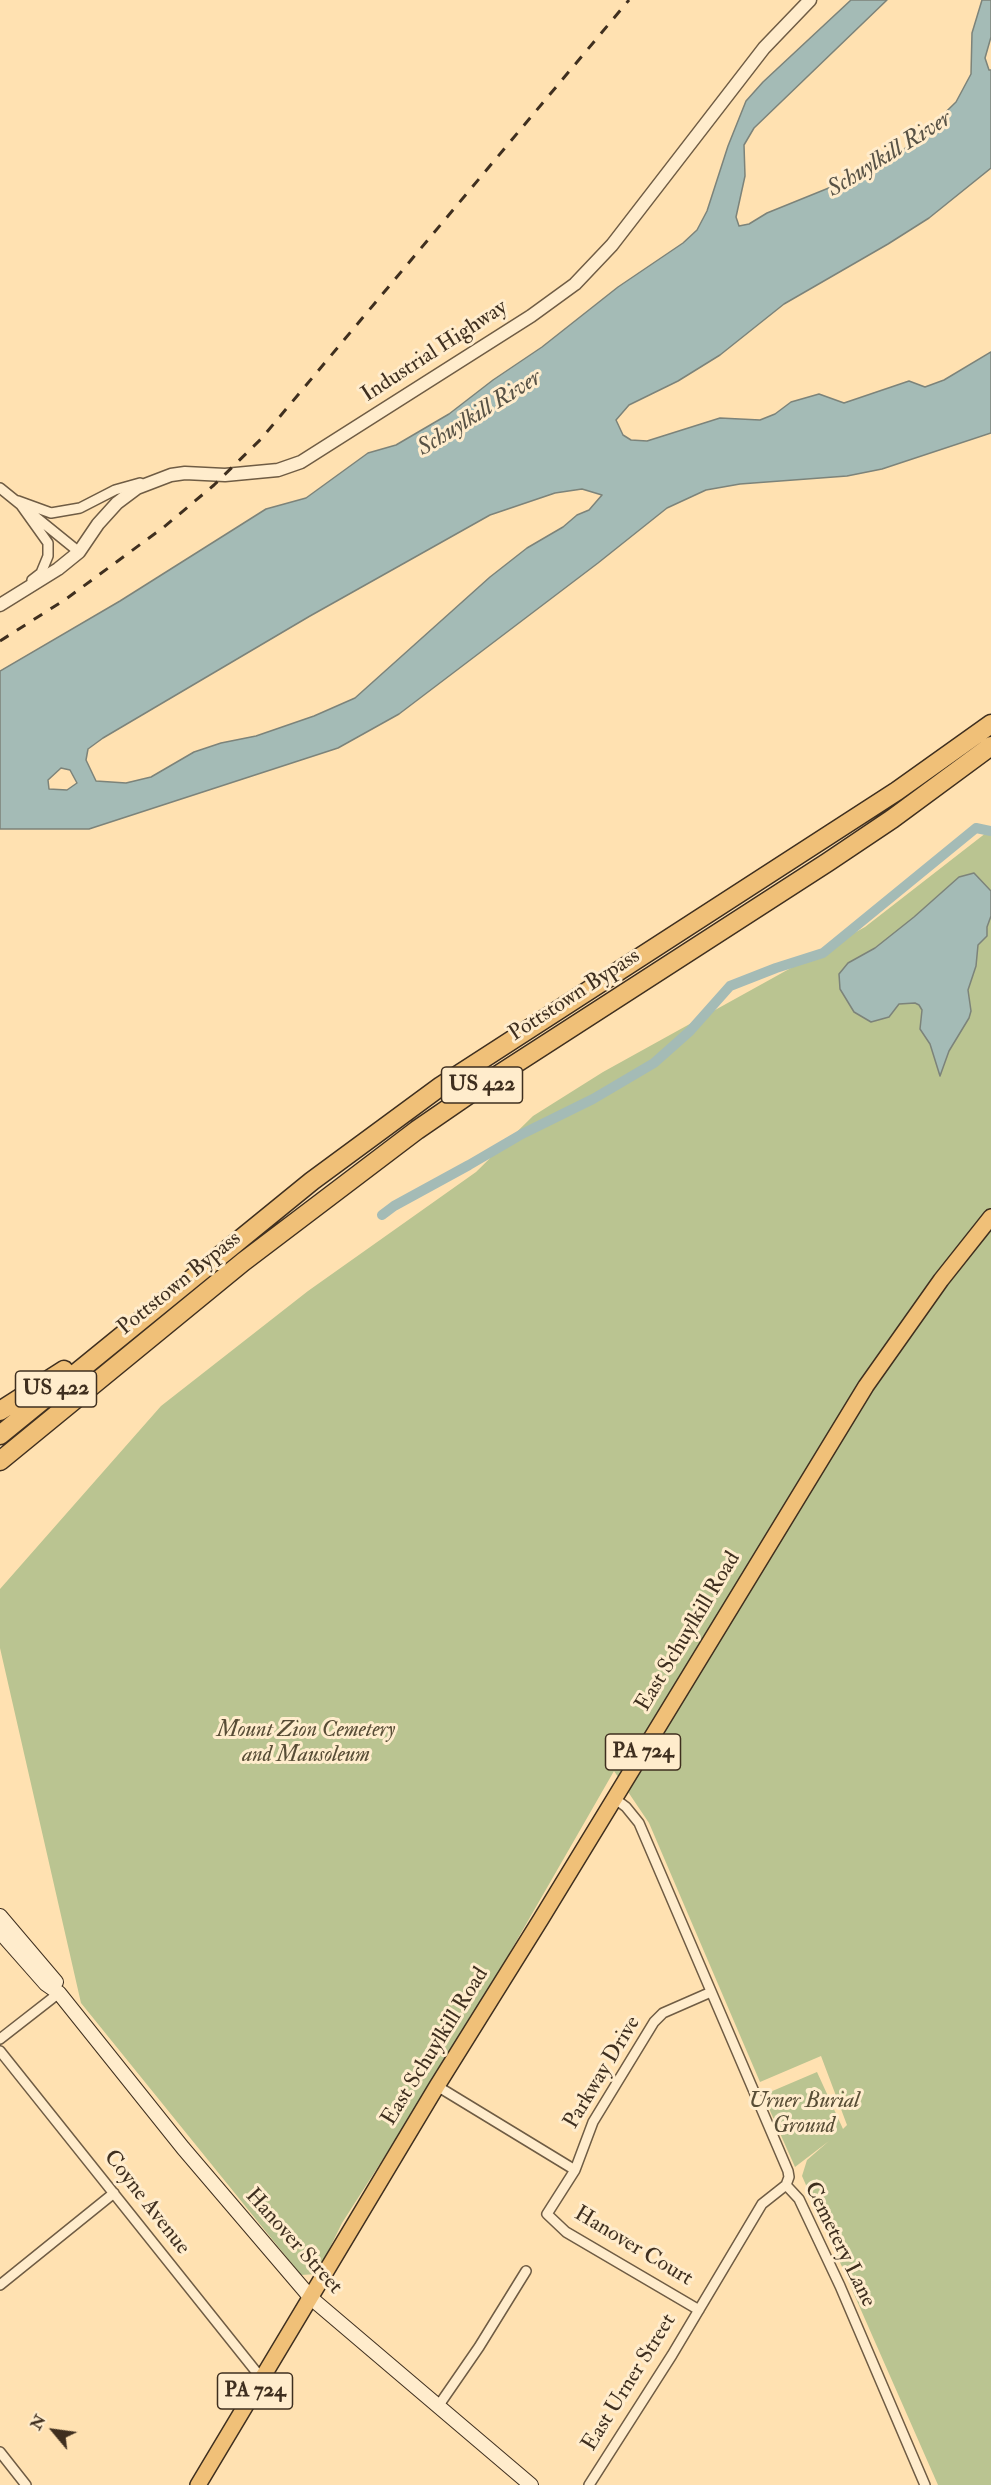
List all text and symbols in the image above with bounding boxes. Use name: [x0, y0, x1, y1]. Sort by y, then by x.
water label: Schuylkill River: [823, 105, 957, 205]
street label: Industrial Highway: [357, 295, 513, 409]
water label: Schuylkill River: [413, 364, 547, 464]
street label: Pottstown Bypass: [505, 944, 645, 1048]
road number: US 422: [442, 1067, 522, 1103]
street label: Pottstown Bypass: [113, 1226, 247, 1342]
road number: US 422: [16, 1371, 97, 1407]
street label: East Schuylkill Road: [631, 1547, 747, 1717]
park label: Mount Zion Cemetery and Mausoleum: [217, 1718, 395, 1770]
road number: PA 724: [606, 1734, 680, 1770]
street label: East Schuylkill Road: [377, 1963, 495, 2131]
street label: Parkway Drive: [559, 2012, 647, 2134]
park label: Urner Burial Ground: [748, 2089, 860, 2140]
street label: Coyne Avenue: [97, 2146, 195, 2260]
street label: Cemetery Lane: [797, 2178, 881, 2312]
street label: Hanover Street: [239, 2184, 347, 2300]
street label: Hanover Court: [569, 2201, 697, 2293]
street label: East Urner Street: [577, 2310, 683, 2456]
road number: PA 724: [218, 2373, 292, 2409]
north arrow: [24, 2401, 84, 2461]
text: N: [26, 2411, 50, 2433]

